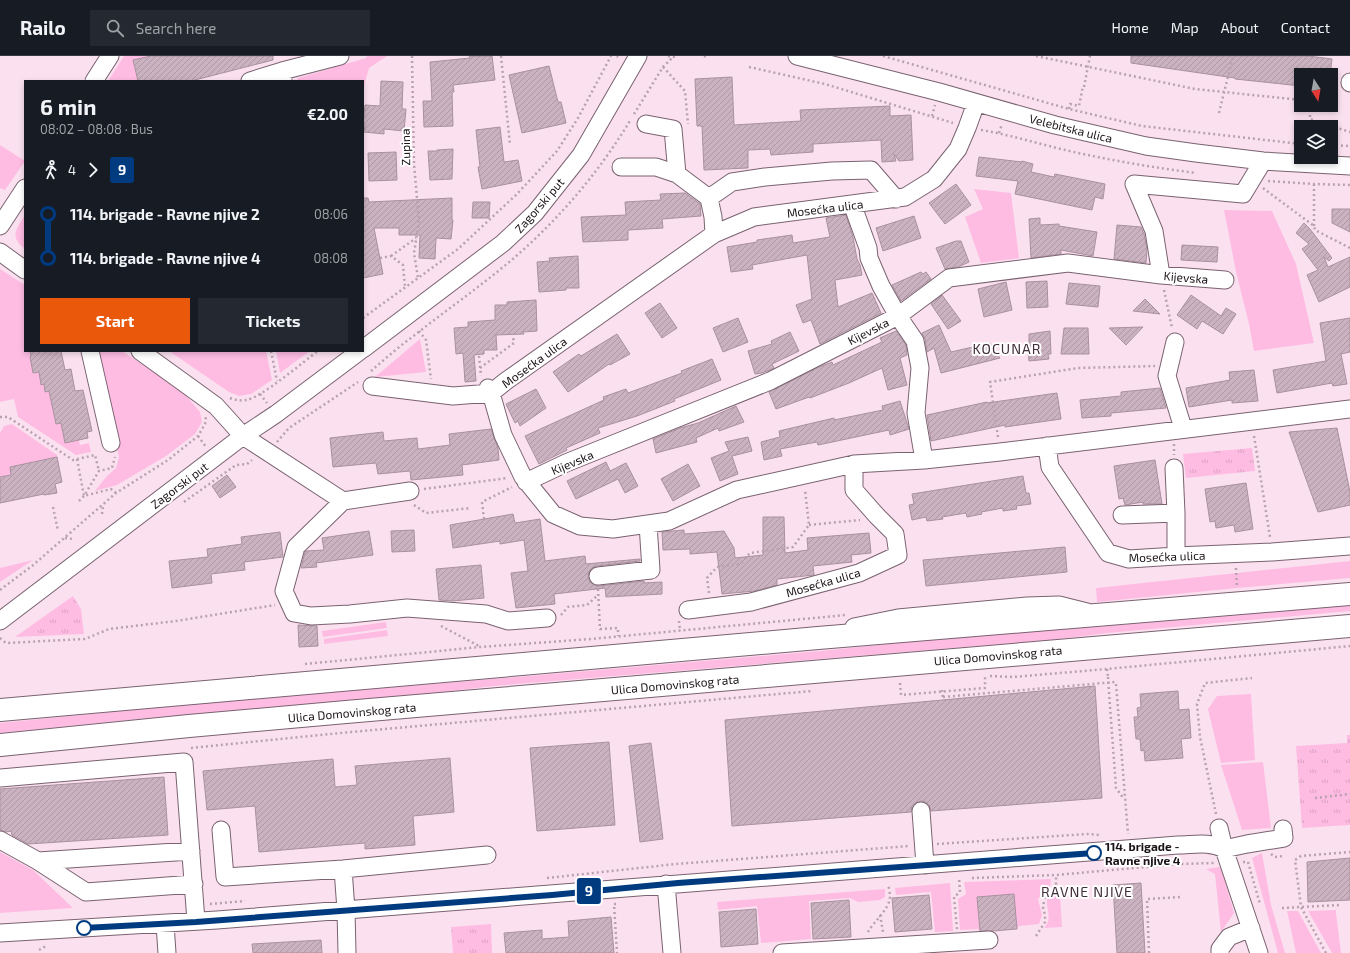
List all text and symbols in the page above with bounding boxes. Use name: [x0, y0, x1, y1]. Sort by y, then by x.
search box: [90, 10, 370, 46]
text: Railo: [20, 16, 66, 39]
icon: search: [104, 17, 126, 39]
text: Search here: [136, 19, 216, 37]
text: Home: [1112, 19, 1149, 36]
text: Map: [1171, 19, 1199, 36]
text: About: [1221, 19, 1259, 36]
text: Contact: [1281, 19, 1330, 36]
north arrow: [1294, 68, 1338, 112]
map controls: [1294, 68, 1338, 164]
text: 6 min: [40, 93, 96, 119]
text: €2.00: [307, 105, 348, 123]
street label: Velebitska ulica: [1028, 111, 1114, 145]
button: layers: [1294, 120, 1338, 164]
text: 08:02 – 08:08 · Bus: [40, 121, 153, 137]
street label: Zupina: [398, 128, 412, 166]
icon: walk: [40, 159, 62, 181]
icon: forward: [82, 159, 104, 181]
text: 9: [118, 161, 126, 178]
text: 4: [68, 162, 76, 178]
street label: Zagorski put: [511, 174, 567, 235]
street label: Mosećka ulica: [786, 196, 864, 220]
text: 114. brigade - Ravne njive 2: [70, 205, 260, 223]
text: 08:06: [314, 206, 348, 222]
text: 114. brigade - Ravne njive 4: [70, 249, 261, 267]
text: 08:08: [313, 250, 348, 266]
street label: Kijevska: [1163, 268, 1209, 287]
button: Start: [40, 298, 190, 344]
button: Tickets: [198, 298, 348, 344]
street label: Kijevska: [845, 315, 892, 348]
street label: Mosećka ulica: [499, 334, 569, 390]
district label: KOCUNAR: [973, 340, 1041, 357]
street label: Kijevska: [549, 447, 596, 478]
street label: Zagorski put: [148, 459, 211, 511]
street label: Mosećka ulica: [1128, 548, 1206, 564]
street label: Mosećka ulica: [784, 565, 862, 599]
street label: Ulica Domovinskog rata: [933, 642, 1063, 668]
street label: Ulica Domovinskog rata: [610, 671, 740, 697]
street label: Ulica Domovinskog rata: [287, 699, 417, 725]
place label: 114. brigade - Ravne njive 4: [1105, 839, 1181, 868]
marker: 114. brigade - Ravne njive 4: [1086, 845, 1102, 861]
line badge: 9: [576, 878, 602, 904]
text: 9: [585, 882, 593, 899]
district label: RAVNE NJIVE: [1041, 883, 1133, 900]
unlabelled marker: [76, 920, 92, 936]

